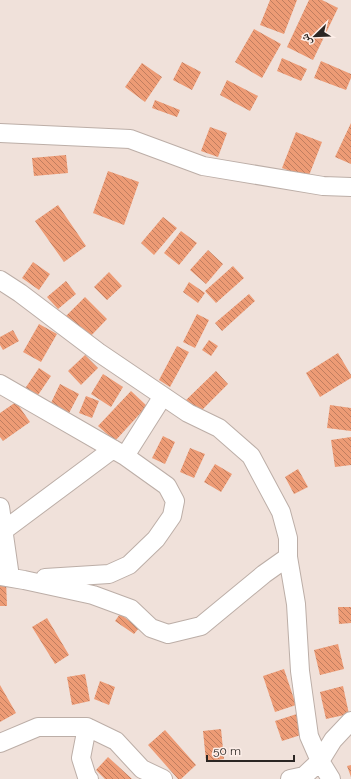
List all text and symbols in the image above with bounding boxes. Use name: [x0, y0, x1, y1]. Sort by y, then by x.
north arrow: [295, 16, 335, 56]
text: ش: [298, 31, 315, 48]
scale bar: [207, 737, 294, 763]
text: 50 m: [213, 744, 241, 758]

